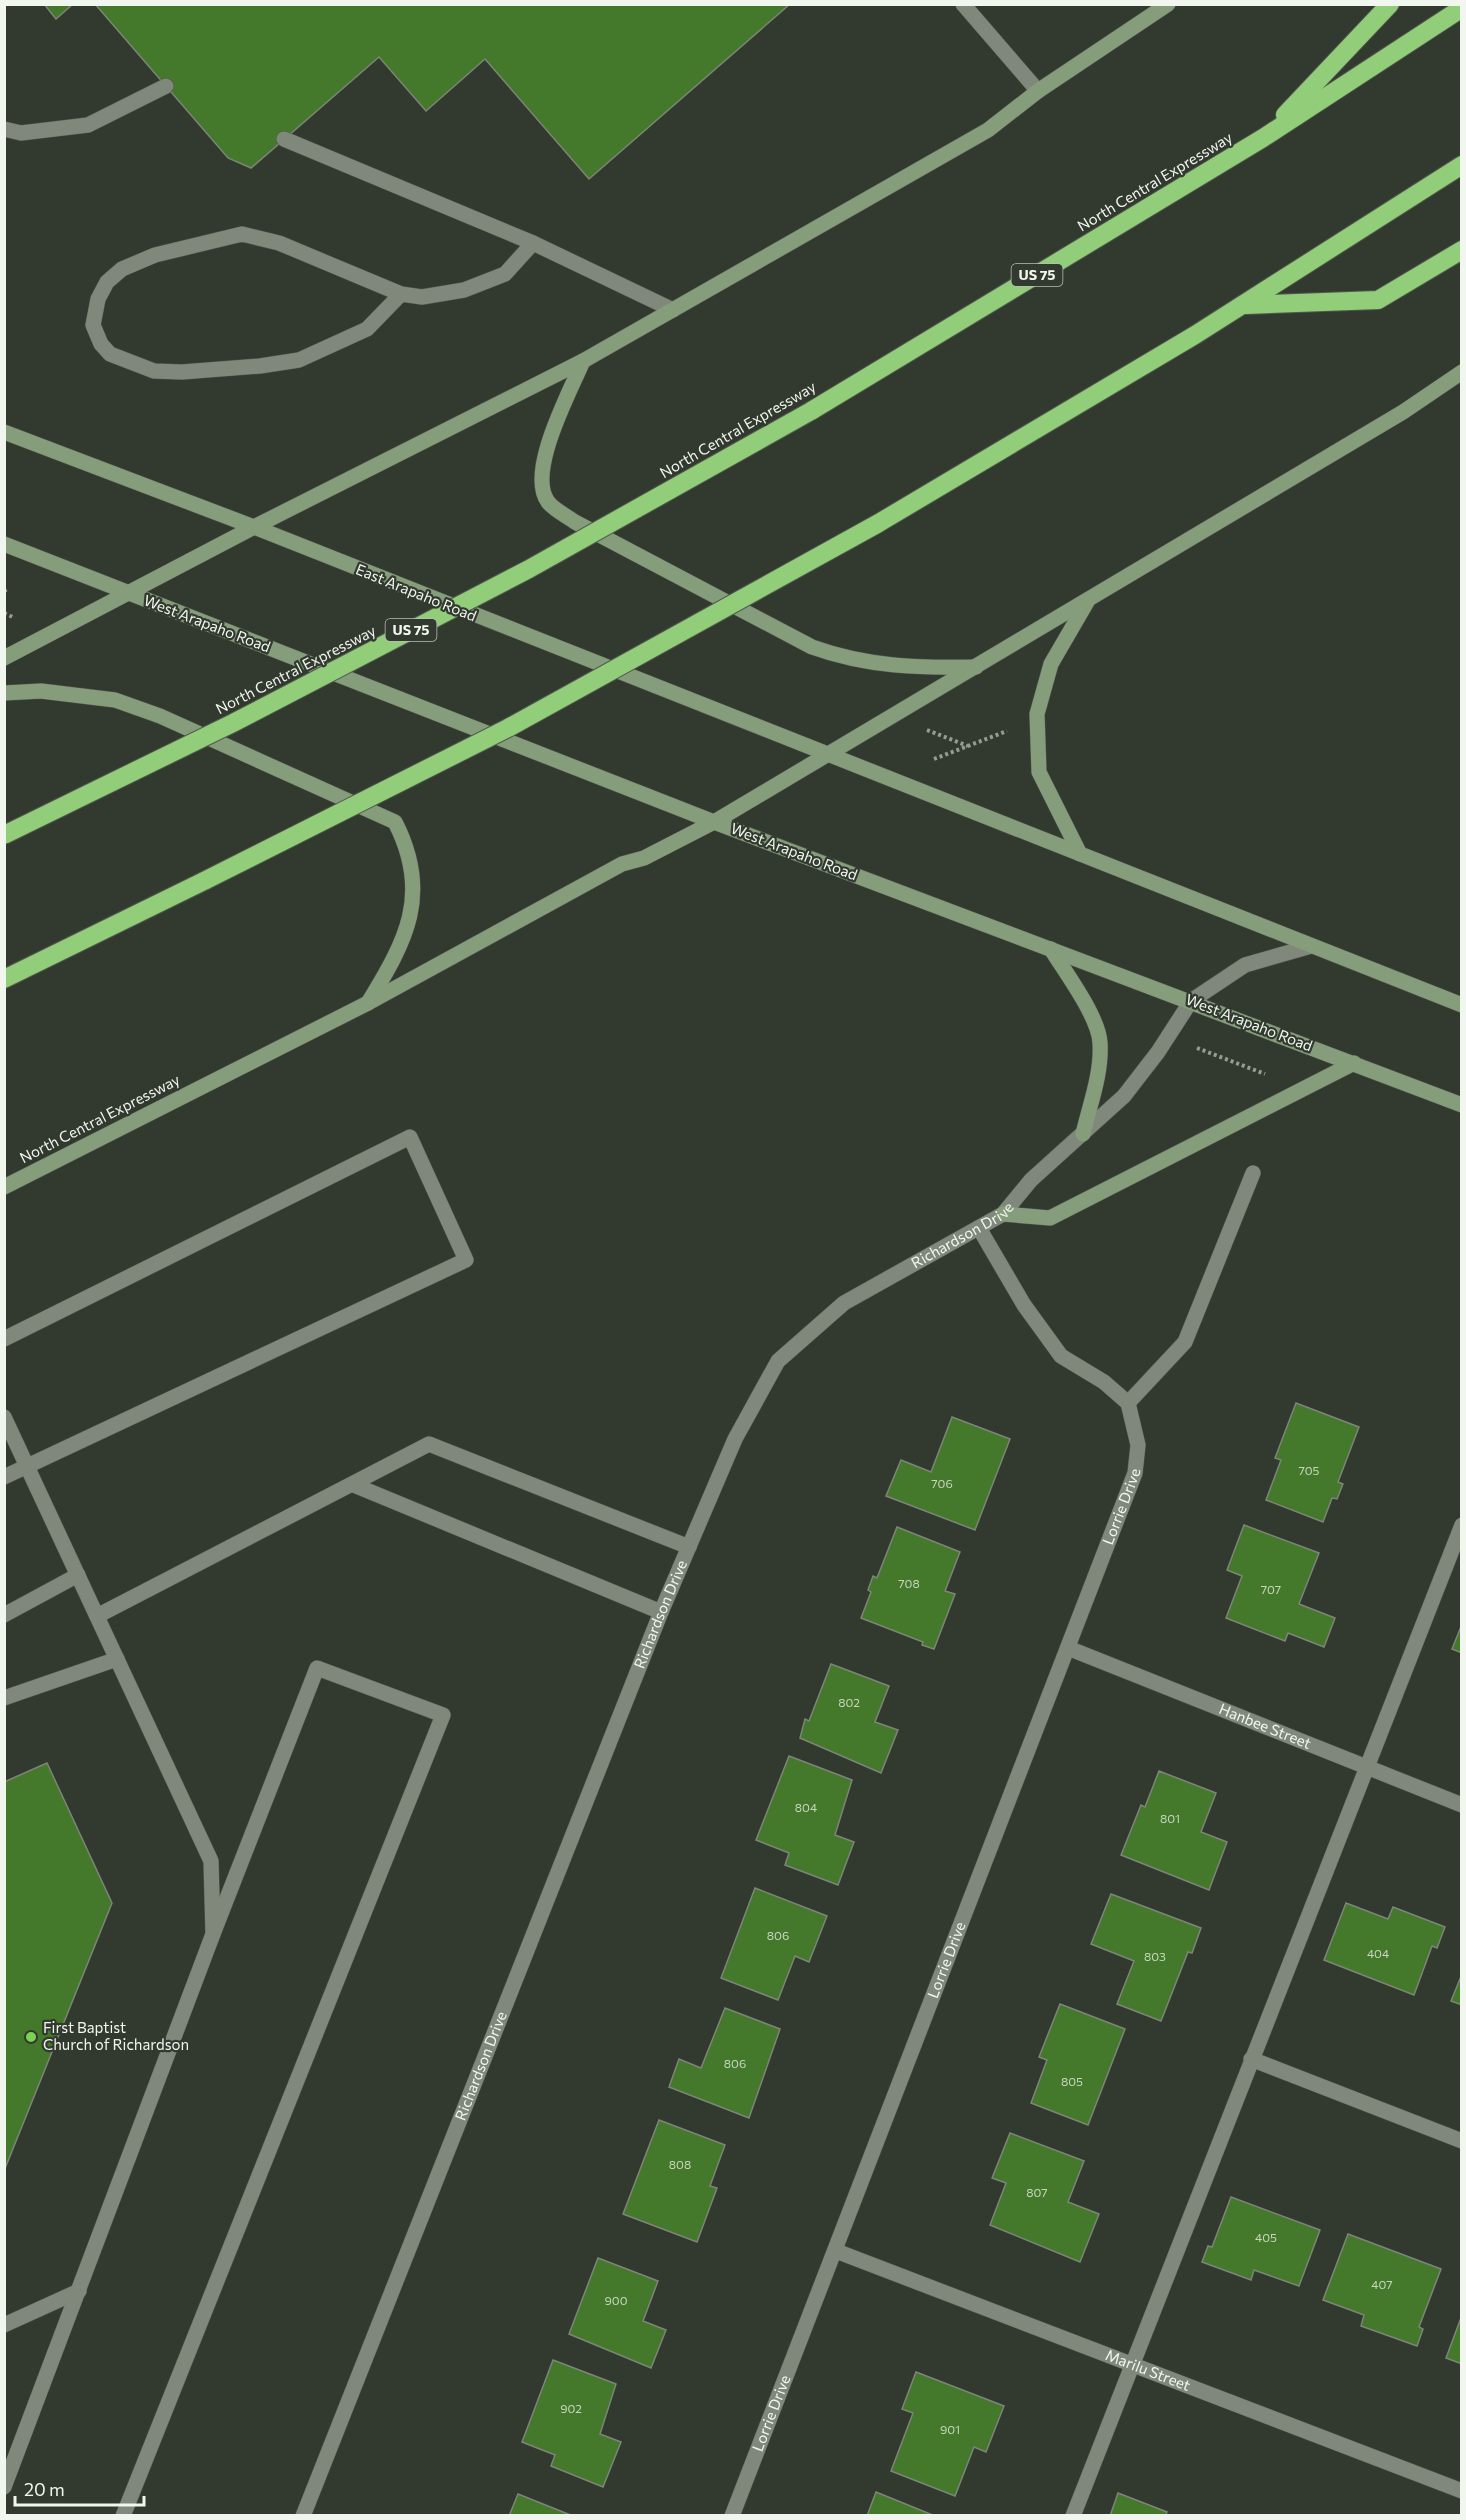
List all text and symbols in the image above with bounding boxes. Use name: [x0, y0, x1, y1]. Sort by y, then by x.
street label: North Central Expressway: [1074, 128, 1235, 235]
road number: US 75: [1012, 264, 1062, 286]
street label: North Central Expressway: [656, 377, 819, 481]
street label: East Arapaho Road: [353, 560, 479, 625]
street label: West Arapaho Road: [141, 591, 273, 656]
road number: US 75: [386, 619, 436, 641]
street label: North Central Expressway: [212, 621, 379, 717]
street label: West Arapaho Road: [728, 819, 860, 884]
street label: West Arapaho Road: [1183, 990, 1315, 1055]
street label: North Central Expressway: [16, 1070, 183, 1166]
street label: Richardson Drive: [908, 1198, 1017, 1272]
house number: 705: [1298, 1463, 1320, 1477]
street label: Lorrie Drive: [1098, 1468, 1143, 1547]
house number: 706: [931, 1476, 953, 1490]
street label: Richardson Drive: [630, 1557, 690, 1671]
house number: 708: [898, 1576, 920, 1590]
house number: 707: [1261, 1582, 1281, 1596]
house number: 802: [838, 1695, 860, 1709]
street label: Hanbee Street: [1217, 1699, 1314, 1752]
house number: 804: [795, 1800, 817, 1814]
house number: 801: [1160, 1811, 1180, 1825]
street label: Lorrie Drive: [923, 1919, 969, 2000]
house number: 806: [767, 1928, 789, 1942]
house number: 404: [1367, 1946, 1389, 1960]
house number: 803: [1144, 1949, 1166, 1963]
street label: Richardson Drive: [451, 2008, 510, 2123]
place label: First Baptist Church of Richardson: [43, 2018, 189, 2053]
marker: First Baptist Church of Richardson: [24, 2030, 38, 2044]
house number: 806: [724, 2056, 746, 2070]
house number: 805: [1061, 2074, 1083, 2088]
house number: 808: [669, 2157, 691, 2171]
house number: 807: [1026, 2185, 1048, 2199]
house number: 405: [1255, 2230, 1277, 2244]
house number: 407: [1371, 2277, 1393, 2291]
house number: 900: [605, 2293, 628, 2307]
street label: Marilu Street: [1103, 2345, 1193, 2394]
street label: Lorrie Drive: [748, 2372, 794, 2454]
house number: 902: [560, 2401, 582, 2415]
house number: 901: [940, 2422, 960, 2436]
scale bar: [15, 2469, 144, 2507]
text: 20 m: [24, 2478, 65, 2500]

